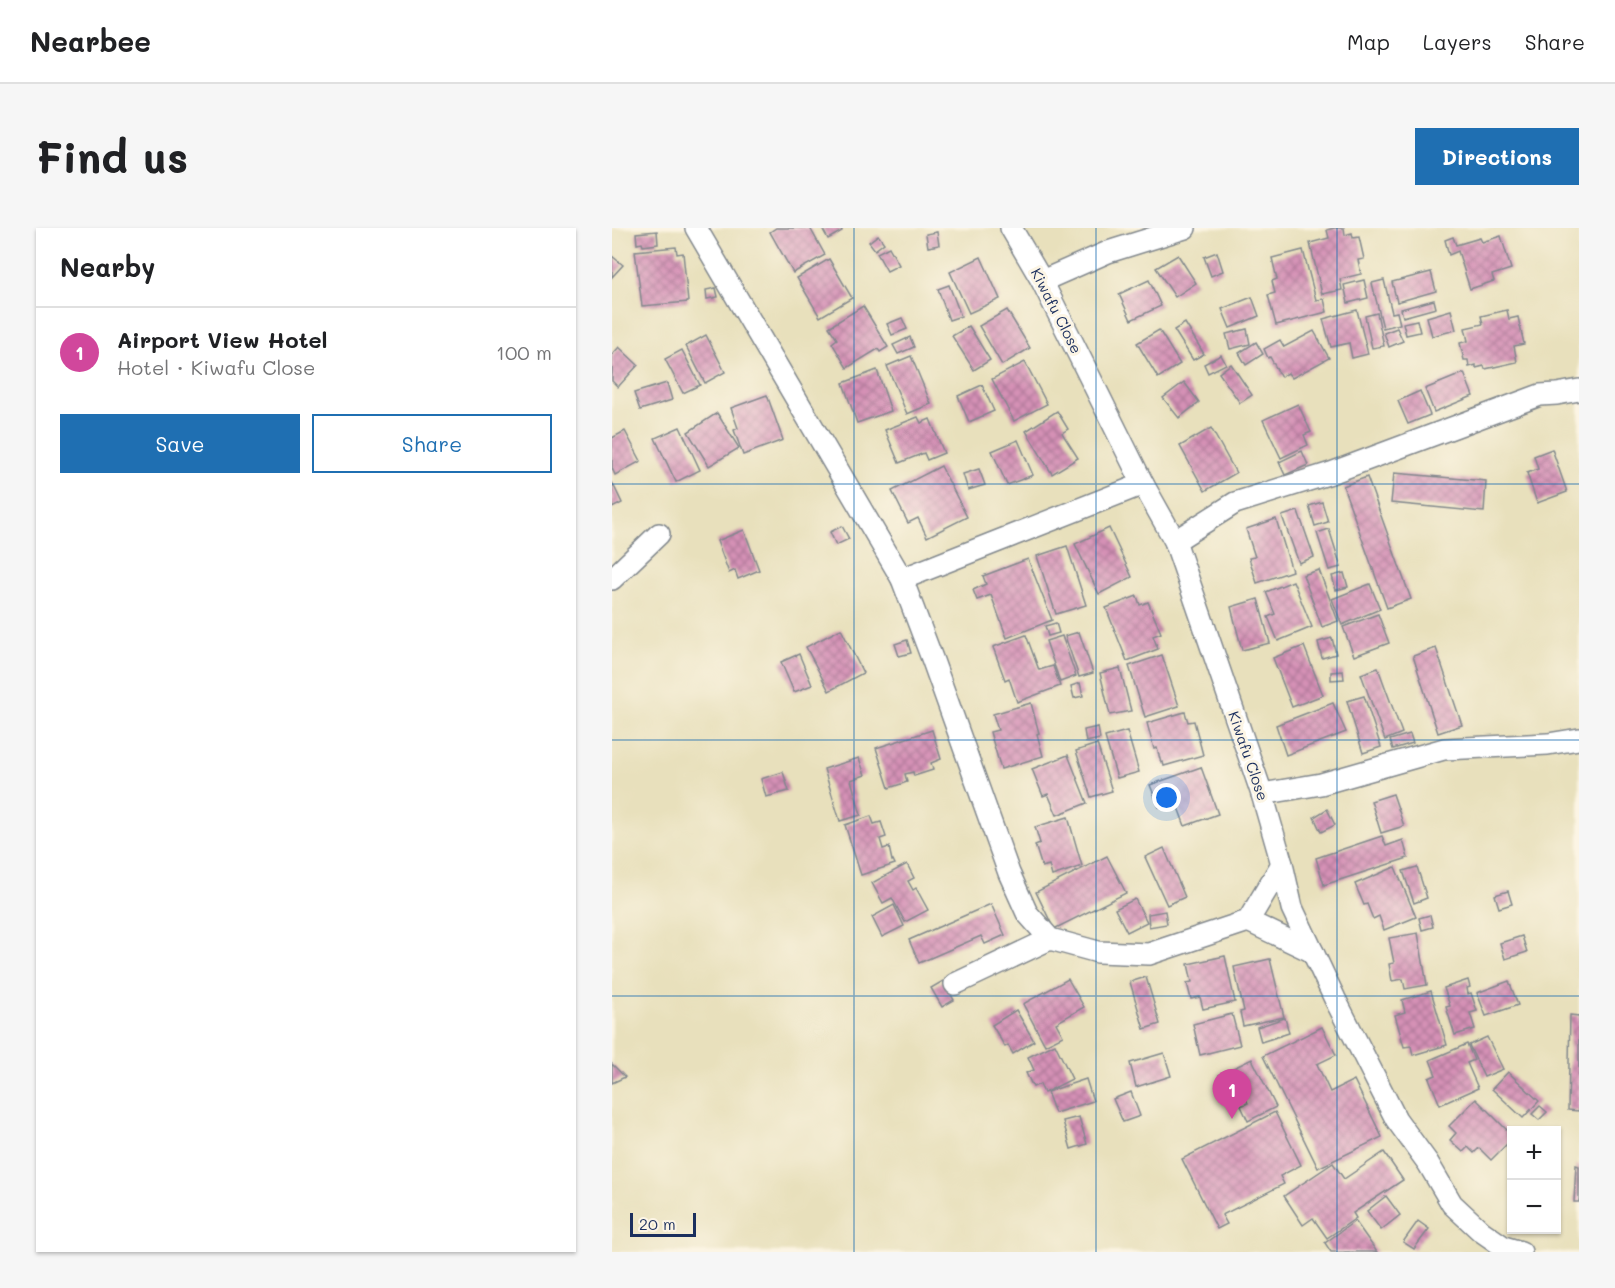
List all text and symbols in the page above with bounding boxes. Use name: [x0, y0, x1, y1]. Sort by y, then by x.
text: Nearbee: [30, 23, 151, 59]
text: Map: [1347, 28, 1390, 55]
text: Layers: [1423, 28, 1492, 55]
text: Share: [1525, 28, 1585, 55]
button: Directions: [1415, 128, 1579, 185]
text: Find us: [36, 129, 188, 184]
text: Nearby: [60, 250, 155, 284]
street label: Kiwafu Close: [1027, 264, 1087, 357]
text: Airport View Hotel: [117, 325, 327, 354]
text: 1: [75, 339, 84, 365]
text: 100 m: [496, 339, 552, 365]
text: Hotel · Kiwafu Close: [117, 354, 315, 380]
button: Save: [60, 414, 300, 473]
button: Share: [312, 414, 552, 473]
street label: Kiwafu Close: [1224, 708, 1274, 803]
your location: [1152, 783, 1181, 812]
pin: 1: [1212, 1070, 1252, 1119]
map controls: [1507, 1126, 1561, 1234]
button: +: [1507, 1126, 1561, 1180]
button: −: [1507, 1180, 1561, 1234]
scale bar: [630, 1210, 696, 1238]
text: 20 m: [639, 1213, 676, 1234]

